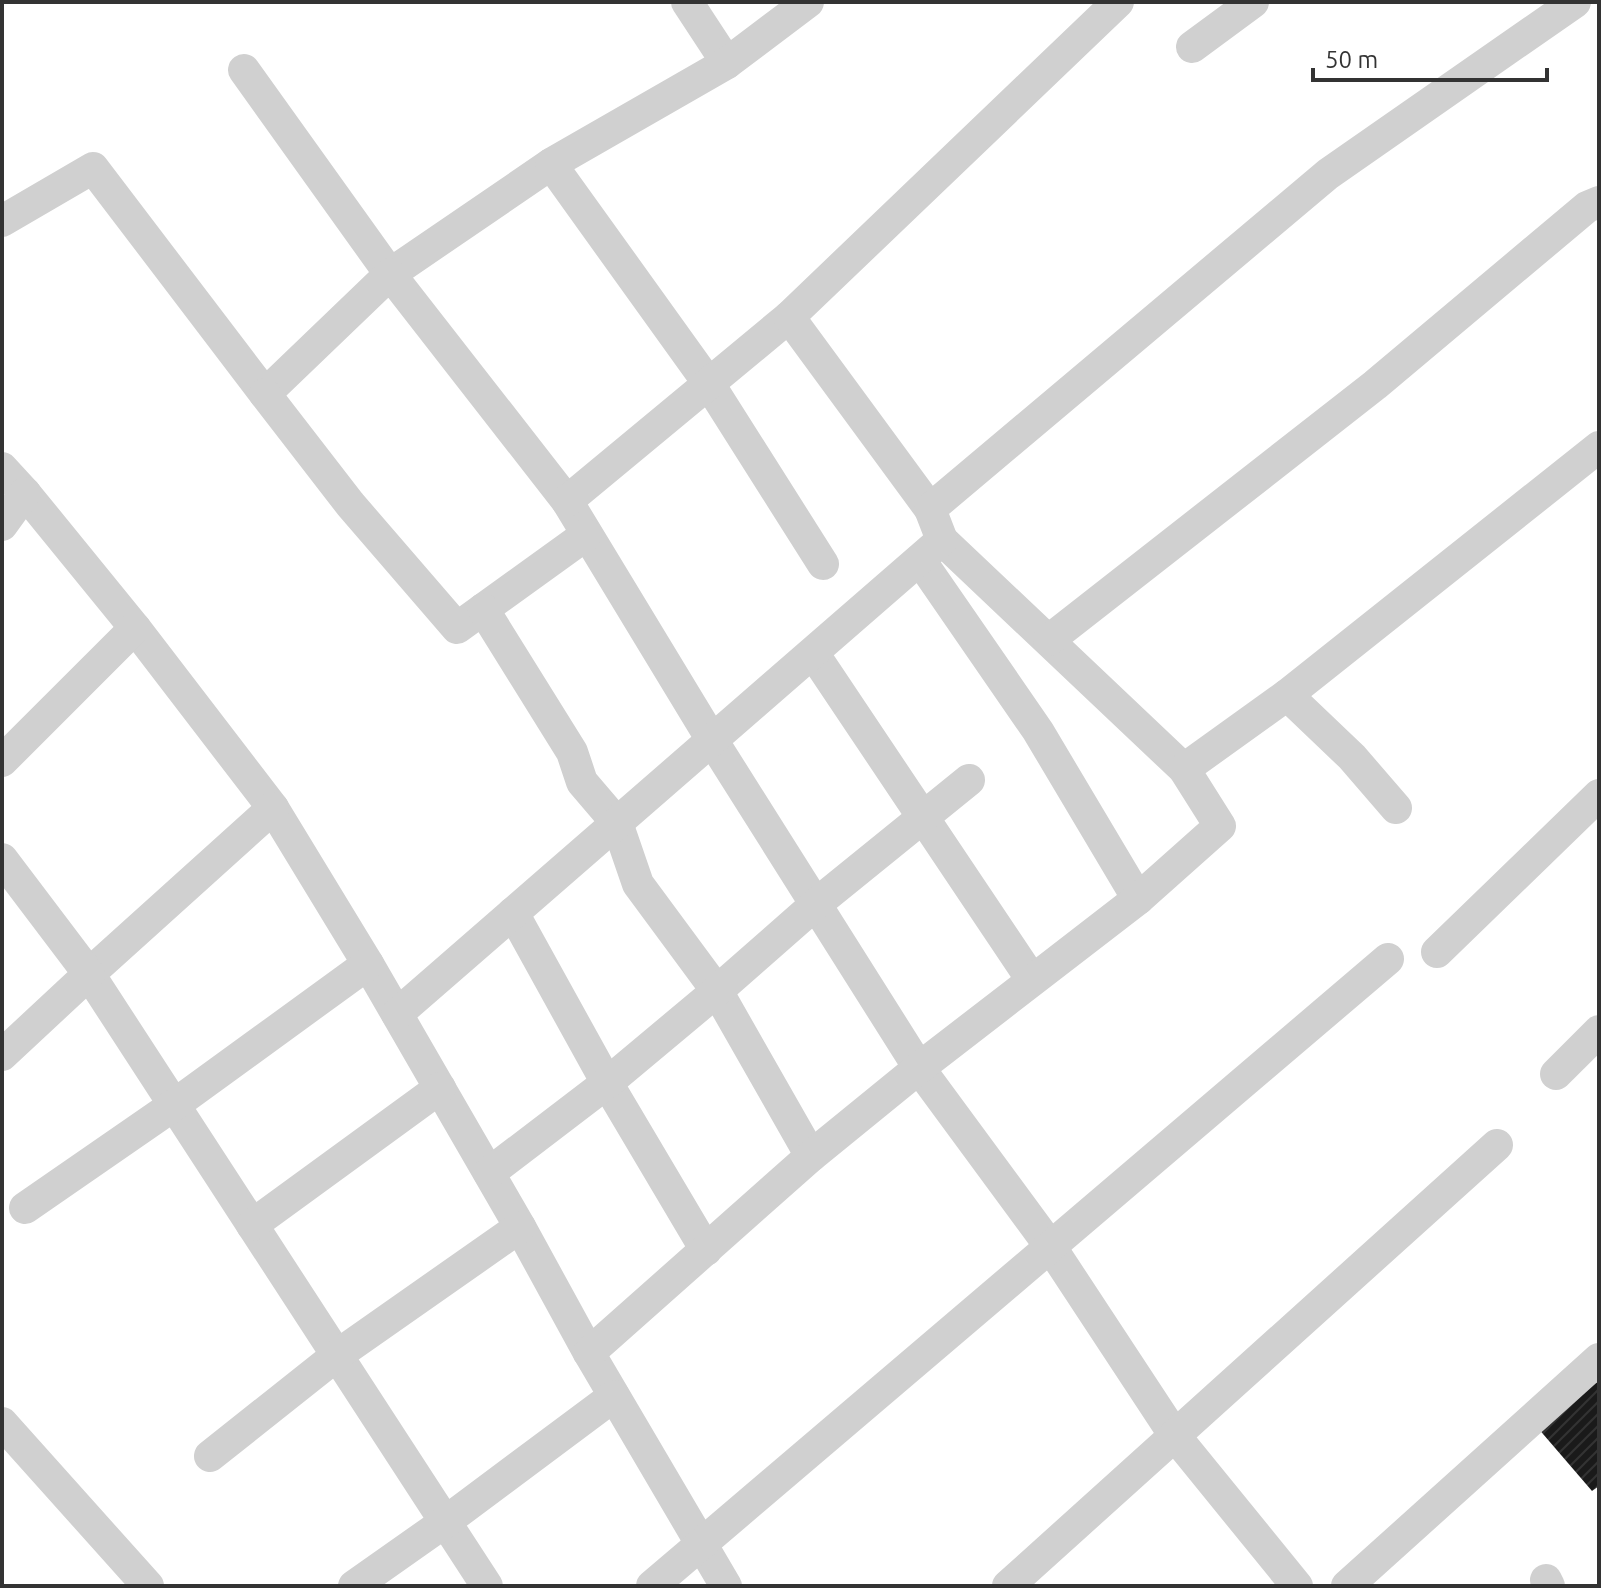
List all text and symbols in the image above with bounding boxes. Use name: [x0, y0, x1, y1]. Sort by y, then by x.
scale bar: [1313, 32, 1547, 82]
text: 50 m: [1325, 46, 1378, 73]

